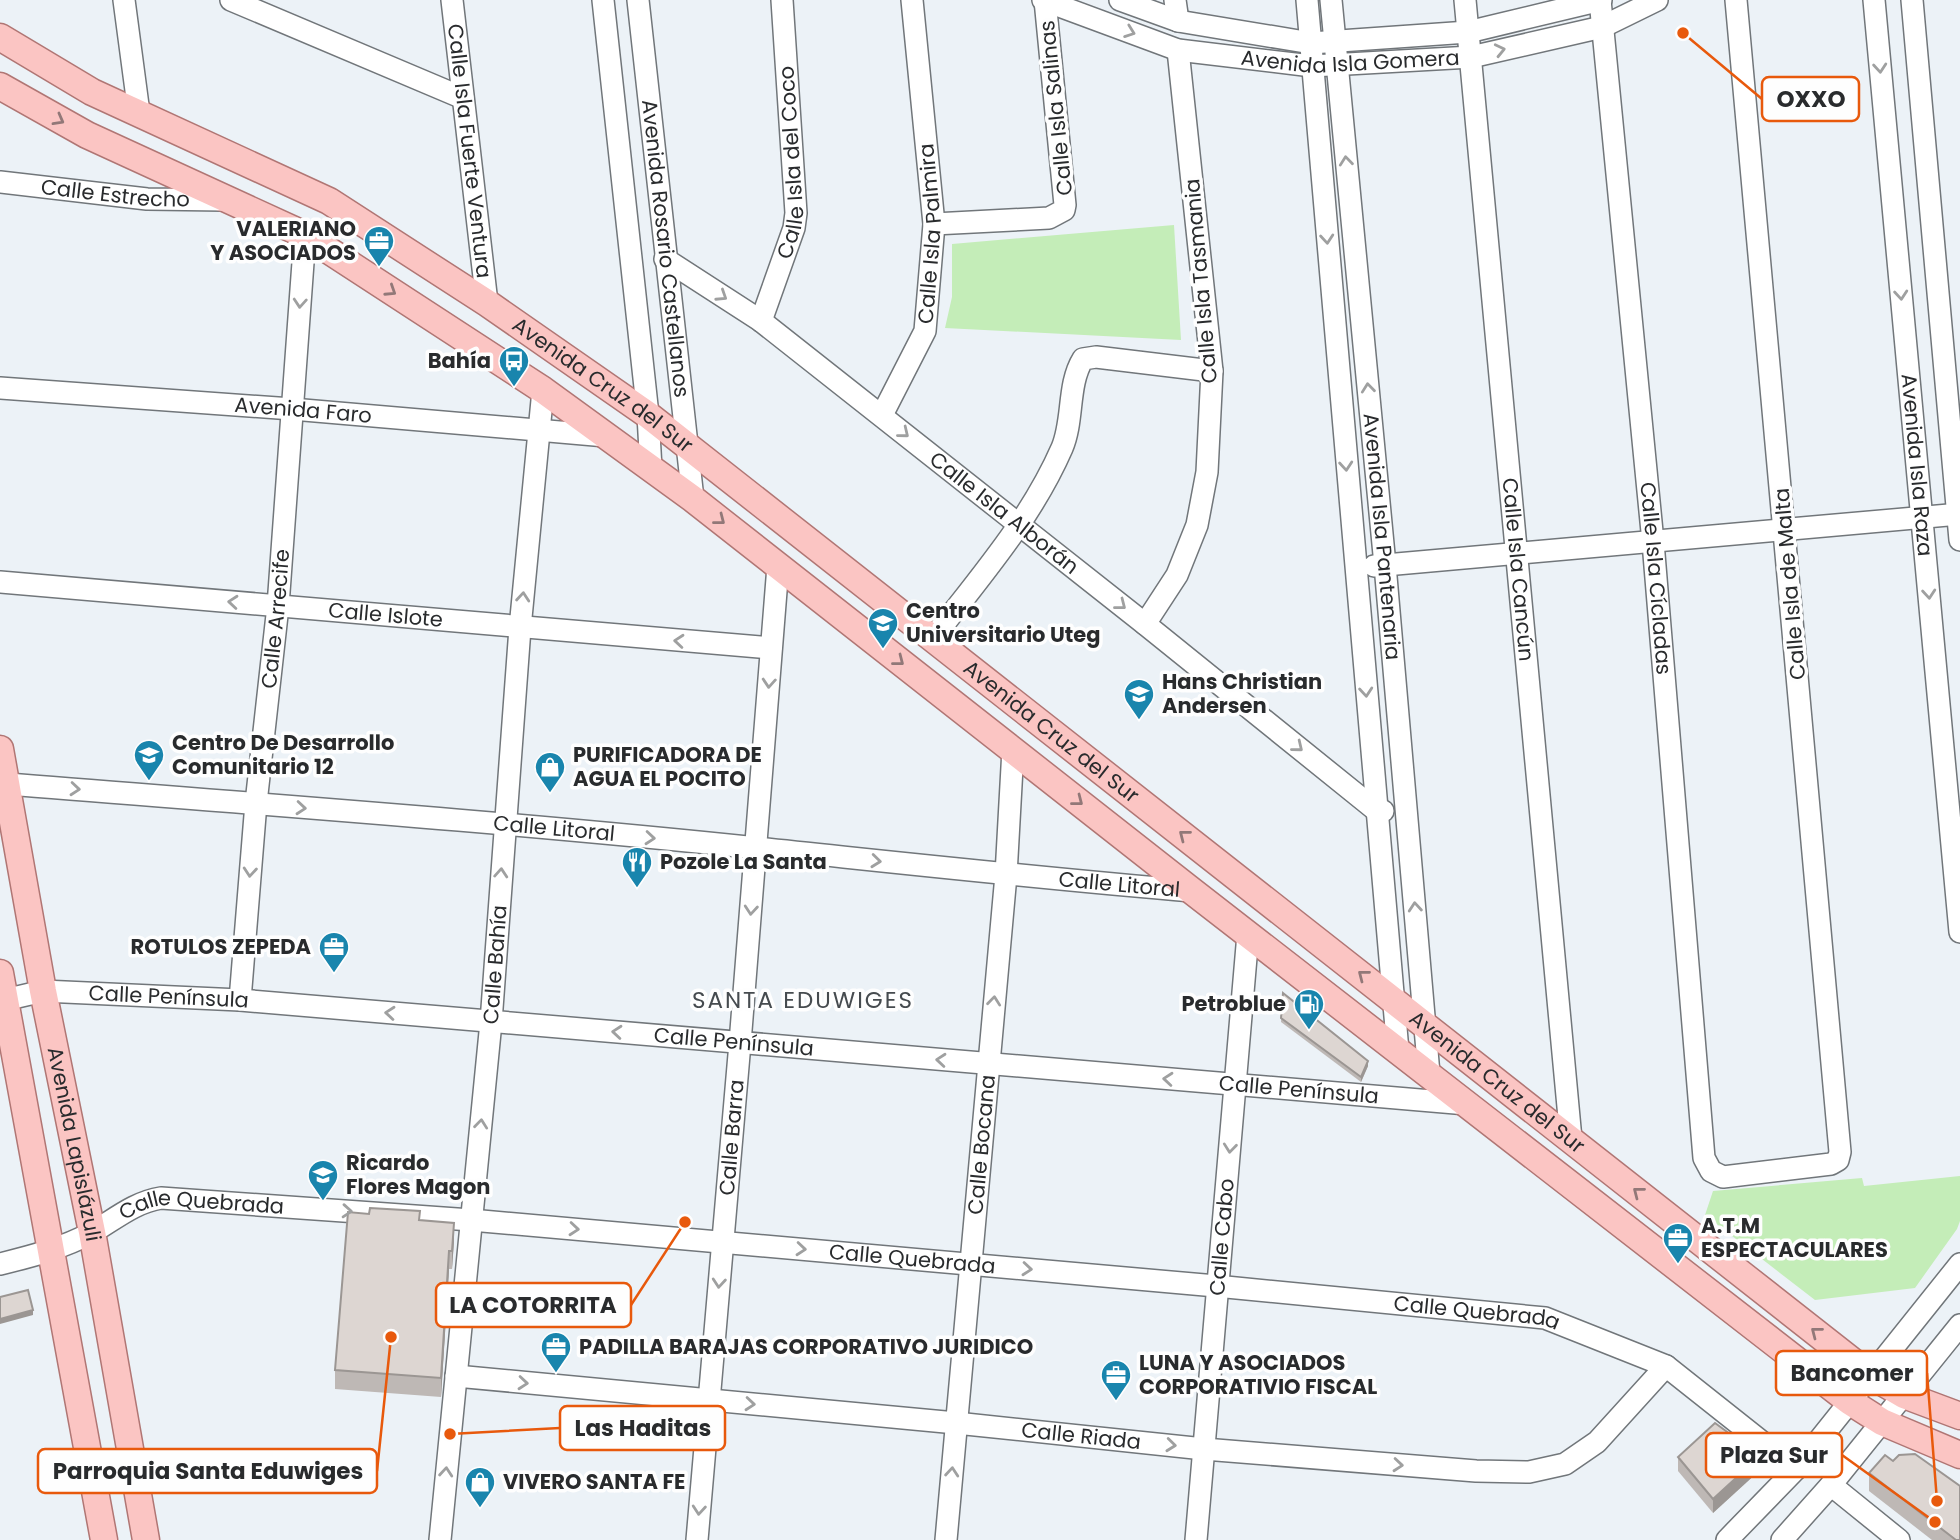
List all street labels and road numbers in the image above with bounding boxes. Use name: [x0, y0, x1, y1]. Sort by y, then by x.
street label: Calle Isla Salinas: [1032, 19, 1079, 197]
street label: Calle Isla Fuerte Ventura: [441, 22, 499, 280]
street label: Avenida Isla Gomera: [1239, 43, 1460, 80]
street label: Calle Isla del Coco: [769, 65, 810, 263]
street label: Avenida Rosario Castellanos: [635, 98, 697, 399]
street label: Calle Isla Palmira: [911, 142, 948, 325]
street label: Calle Estrecho: [39, 172, 190, 214]
street label: Calle Isla Tasmania: [1177, 177, 1224, 385]
street label: Avenida Cruz del Sur: [507, 310, 700, 459]
street label: Avenida Isla Raza: [1895, 372, 1940, 558]
street label: Avenida Faro: [234, 390, 373, 430]
street label: Avenida Isla Pantenaria: [1357, 412, 1408, 661]
street label: Calle Isla Alborán: [924, 444, 1085, 581]
street label: Calle Isla Cancún: [1496, 477, 1541, 662]
street label: Calle Isla Cícladas: [1633, 481, 1679, 676]
street label: Calle Isla de Malta: [1767, 487, 1812, 681]
street label: Calle Arrecife: [254, 548, 296, 690]
street label: Calle Islote: [327, 595, 444, 634]
street label: Avenida Cruz del Sur: [958, 653, 1146, 810]
street label: Calle Litoral: [492, 808, 616, 848]
street label: Calle Litoral: [1057, 864, 1181, 904]
street label: Calle Bahía: [476, 904, 514, 1025]
street label: Calle Península: [88, 978, 250, 1015]
street label: Avenida Cruz del Sur: [1404, 1004, 1591, 1160]
street label: Calle Península: [653, 1020, 815, 1063]
street label: Avenida Lapislázuli: [41, 1044, 108, 1244]
street label: Calle Península: [1218, 1068, 1380, 1110]
street label: Calle Bocana: [960, 1073, 1002, 1216]
street label: Calle Barra: [712, 1078, 751, 1197]
street label: Calle Cabo: [1202, 1177, 1241, 1297]
street label: Calle Quebrada: [113, 1183, 285, 1227]
street label: Calle Quebrada: [828, 1237, 997, 1280]
street label: Calle Quebrada: [1392, 1288, 1565, 1337]
street label: Calle Riada: [1020, 1415, 1142, 1456]

